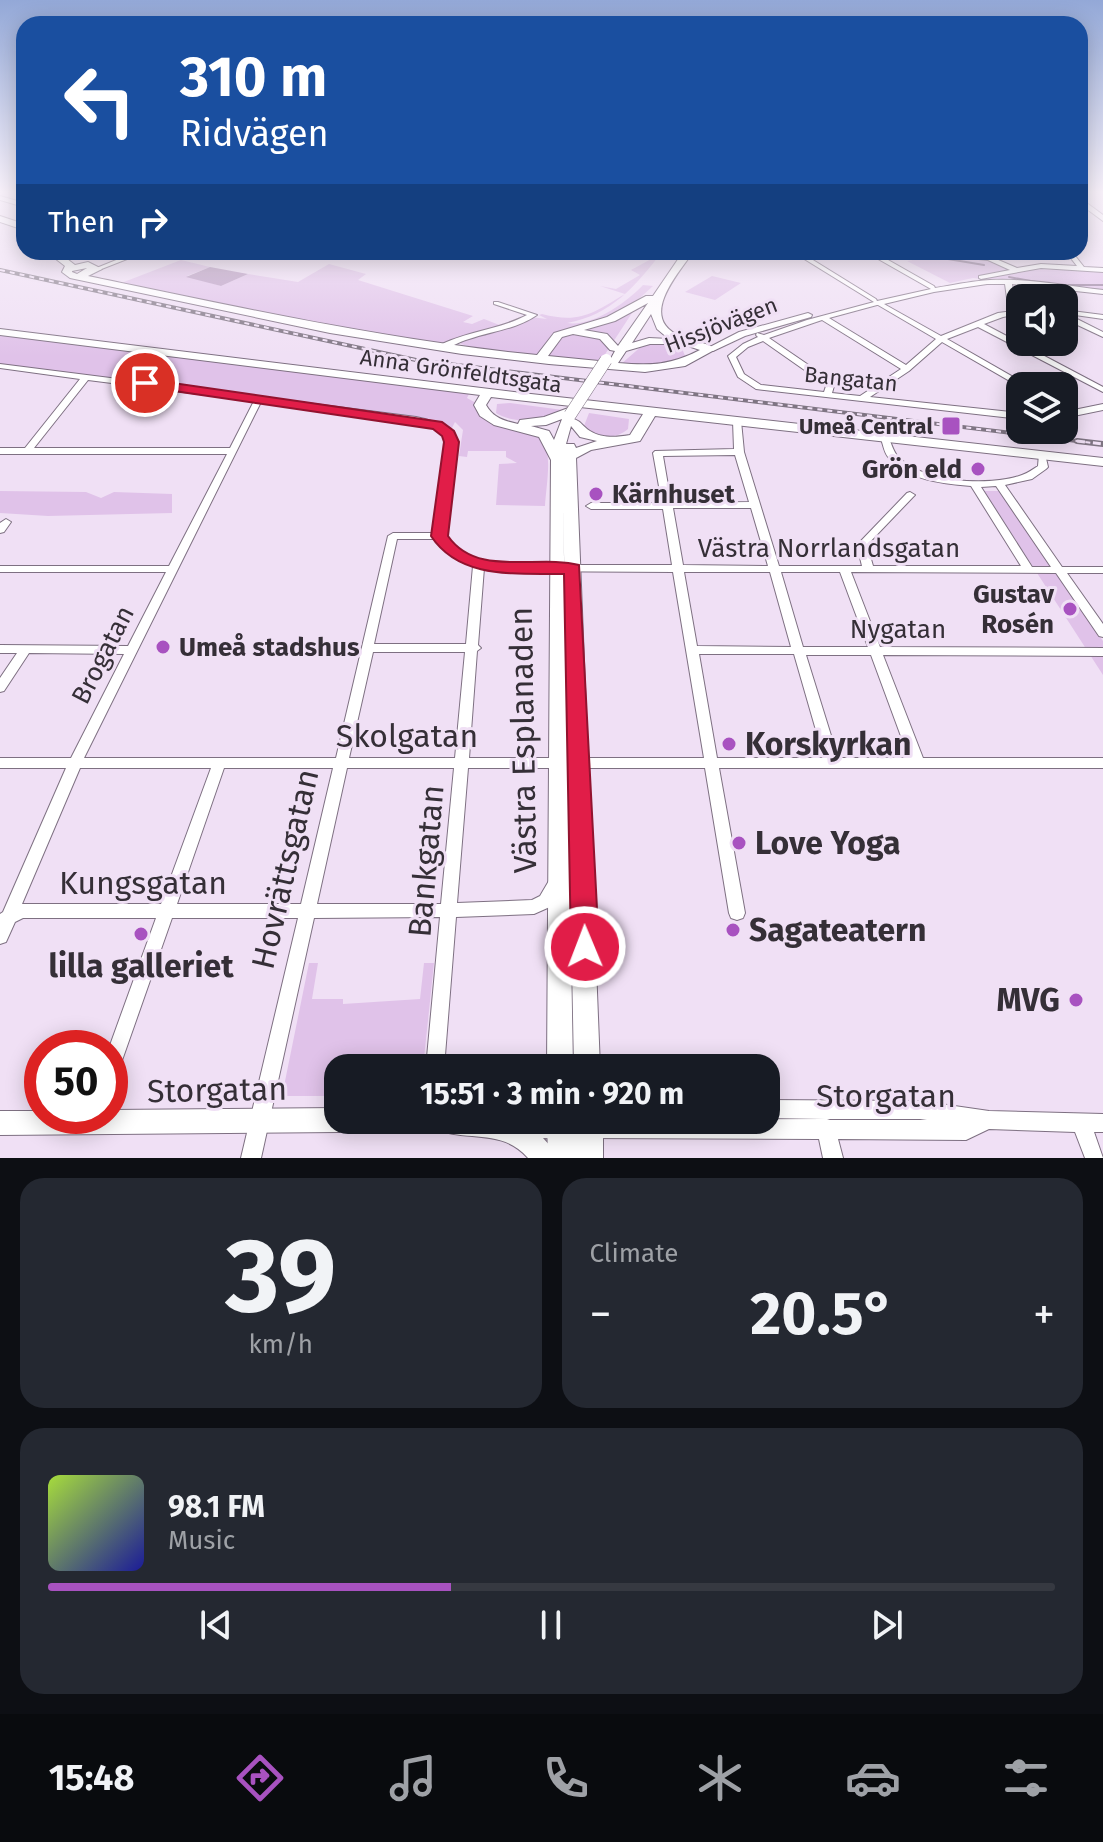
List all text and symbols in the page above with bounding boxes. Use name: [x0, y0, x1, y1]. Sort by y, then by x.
text: 310 m: [180, 44, 327, 111]
icon: left: [48, 48, 152, 152]
text: Ridvägen: [180, 112, 329, 156]
icon: right: [131, 200, 175, 244]
text: Then: [48, 204, 115, 240]
map controls: [1006, 284, 1078, 444]
button: sound: [1006, 284, 1078, 356]
street label: Hissjövägen: [661, 291, 781, 359]
street label: Anna Grönfeldtsgata: [358, 343, 564, 399]
pin: [111, 349, 179, 417]
icon: arrive: [123, 361, 167, 405]
street label: Bangatan: [803, 361, 899, 397]
button: layers: [1006, 372, 1078, 444]
place label: Umeå Central: [799, 413, 933, 440]
marker: Umeå Central: [940, 415, 962, 437]
place label: Grön eld: [862, 454, 962, 485]
marker: Grön eld: [969, 460, 987, 478]
place label: Kärnhuset: [612, 479, 736, 510]
marker: Kärnhuset: [587, 485, 605, 503]
street label: Västra Norrlandsgatan: [698, 533, 960, 564]
place label: Gustav Rosén: [973, 579, 1055, 640]
marker: Gustav Rosén: [1061, 600, 1079, 618]
street label: Brogatan: [65, 601, 141, 709]
street label: Västra Esplanaden: [502, 607, 544, 873]
street label: Nygatan: [850, 614, 946, 645]
place label: Umeå stadshus: [179, 632, 360, 663]
marker: Umeå stadshus: [154, 638, 172, 656]
street label: Skolgatan: [336, 717, 478, 755]
place label: Korskyrkan: [745, 725, 912, 763]
marker: Korskyrkan: [720, 735, 738, 753]
street label: Hovrättsgatan: [244, 765, 326, 973]
street label: Bankgatan: [400, 783, 452, 939]
place label: Love Yoga: [755, 824, 900, 862]
marker: Love Yoga: [730, 834, 748, 852]
street label: Kungsgatan: [59, 864, 227, 902]
position arrow: [543, 905, 627, 989]
place label: Sagateatern: [749, 911, 926, 949]
marker: Sagateatern: [724, 921, 742, 939]
marker: lilla galleriet: [132, 925, 150, 943]
place label: lilla galleriet: [49, 947, 234, 985]
place label: MVG: [996, 981, 1060, 1019]
marker: MVG: [1067, 991, 1085, 1009]
speed limit sign: 50: [24, 1030, 128, 1134]
street label: Storgatan: [147, 1070, 287, 1110]
text: 15:51 · 3 min · 920 m: [420, 1076, 684, 1112]
street label: Storgatan: [816, 1077, 956, 1115]
text: 39: [225, 1214, 336, 1339]
text: Climate: [590, 1238, 678, 1269]
text: 20.5°: [750, 1278, 894, 1350]
text: −: [590, 1288, 612, 1341]
text: +: [1033, 1288, 1055, 1341]
text: km/h: [249, 1329, 313, 1360]
text: 98.1 FM: [168, 1489, 265, 1525]
text: Music: [168, 1525, 235, 1556]
icon: previous: [194, 1603, 238, 1647]
icon: pause: [529, 1603, 573, 1647]
icon: next: [865, 1603, 909, 1647]
icon: directions: [232, 1750, 288, 1806]
icon: music: [385, 1750, 441, 1806]
icon: phone: [538, 1750, 594, 1806]
icon: climate: [692, 1750, 748, 1806]
icon: car: [845, 1750, 901, 1806]
icon: filters: [998, 1750, 1054, 1806]
text: 15:48: [49, 1756, 134, 1800]

